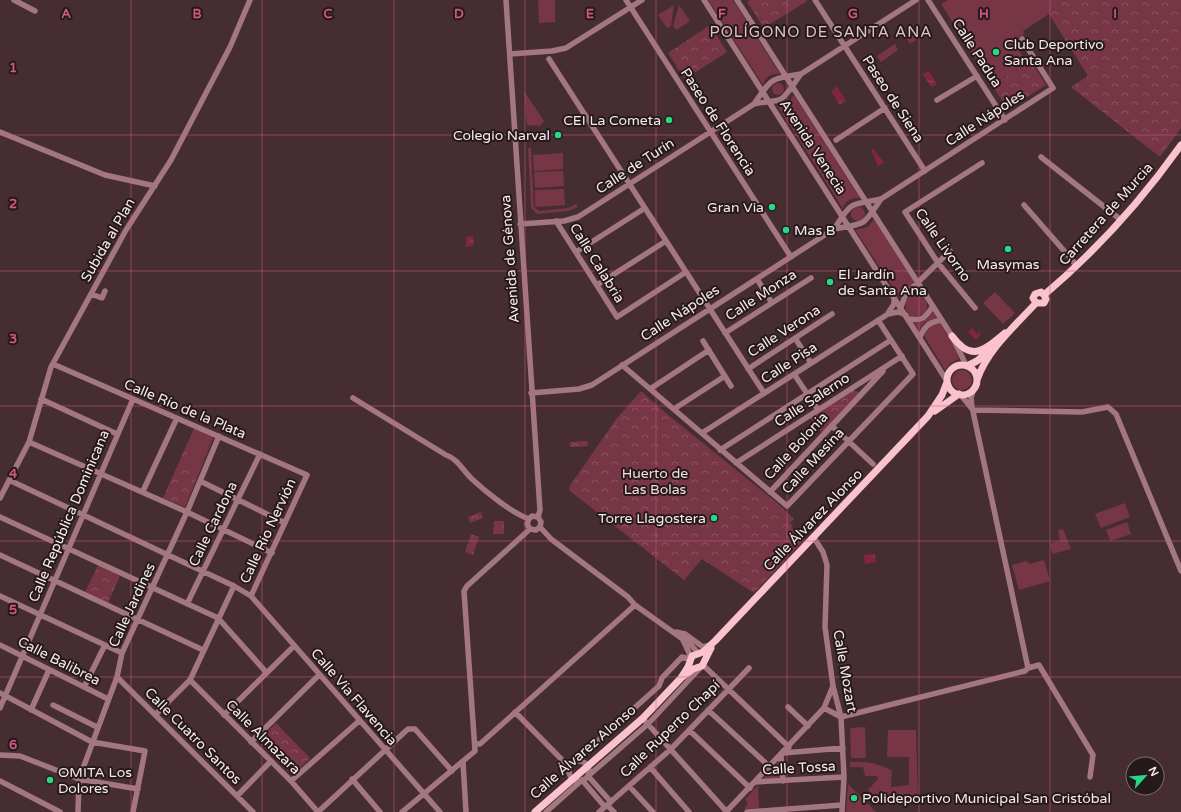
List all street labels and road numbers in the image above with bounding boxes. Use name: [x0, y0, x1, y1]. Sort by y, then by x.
street label: Calle Padua: [949, 16, 1005, 90]
street label: Paseo de Siena: [859, 52, 927, 146]
street label: Paseo de Florencia: [677, 65, 759, 179]
street label: Calle Nápoles: [942, 86, 1028, 150]
street label: Avenida Venecia: [776, 96, 850, 198]
street label: Calle de Turín: [593, 134, 677, 198]
street label: Carretera de Murcia: [1055, 159, 1157, 269]
street label: Avenida de Génova: [497, 194, 523, 324]
street label: Subida al Plan: [77, 195, 139, 285]
street label: Calle Livorno: [911, 205, 975, 285]
street label: Calle Calabria: [566, 220, 628, 306]
street label: Calle Monza: [722, 266, 800, 324]
street label: Calle Nápoles: [637, 281, 723, 345]
street label: Calle Verona: [745, 301, 823, 361]
street label: Calle Pisa: [758, 339, 820, 387]
street label: Calle Salerno: [771, 369, 853, 431]
street label: Calle Río de la Plata: [121, 376, 249, 442]
street label: Calle Bolonia: [760, 409, 832, 483]
street label: Calle Mesina: [778, 424, 848, 498]
street label: Calle República Dominicana: [25, 428, 113, 604]
street label: Calle Álvarez Alonso: [760, 466, 866, 574]
street label: Calle Río Nervión: [236, 476, 300, 586]
street label: Calle Cardona: [185, 479, 241, 569]
street label: Calle Jardines: [105, 560, 159, 650]
street label: Calle Mozart: [829, 628, 861, 714]
street label: Calle Balibrea: [15, 633, 103, 689]
street label: Calle Vía Flavencia: [307, 645, 401, 749]
street label: Calle Ruperto Chapí: [616, 676, 724, 781]
street label: Calle Cuatro Santos: [141, 684, 245, 788]
street label: Calle Almazara: [222, 696, 304, 778]
street label: Calle Álvarez Alonso: [526, 701, 640, 803]
street label: Calle Tossa: [762, 758, 836, 778]

